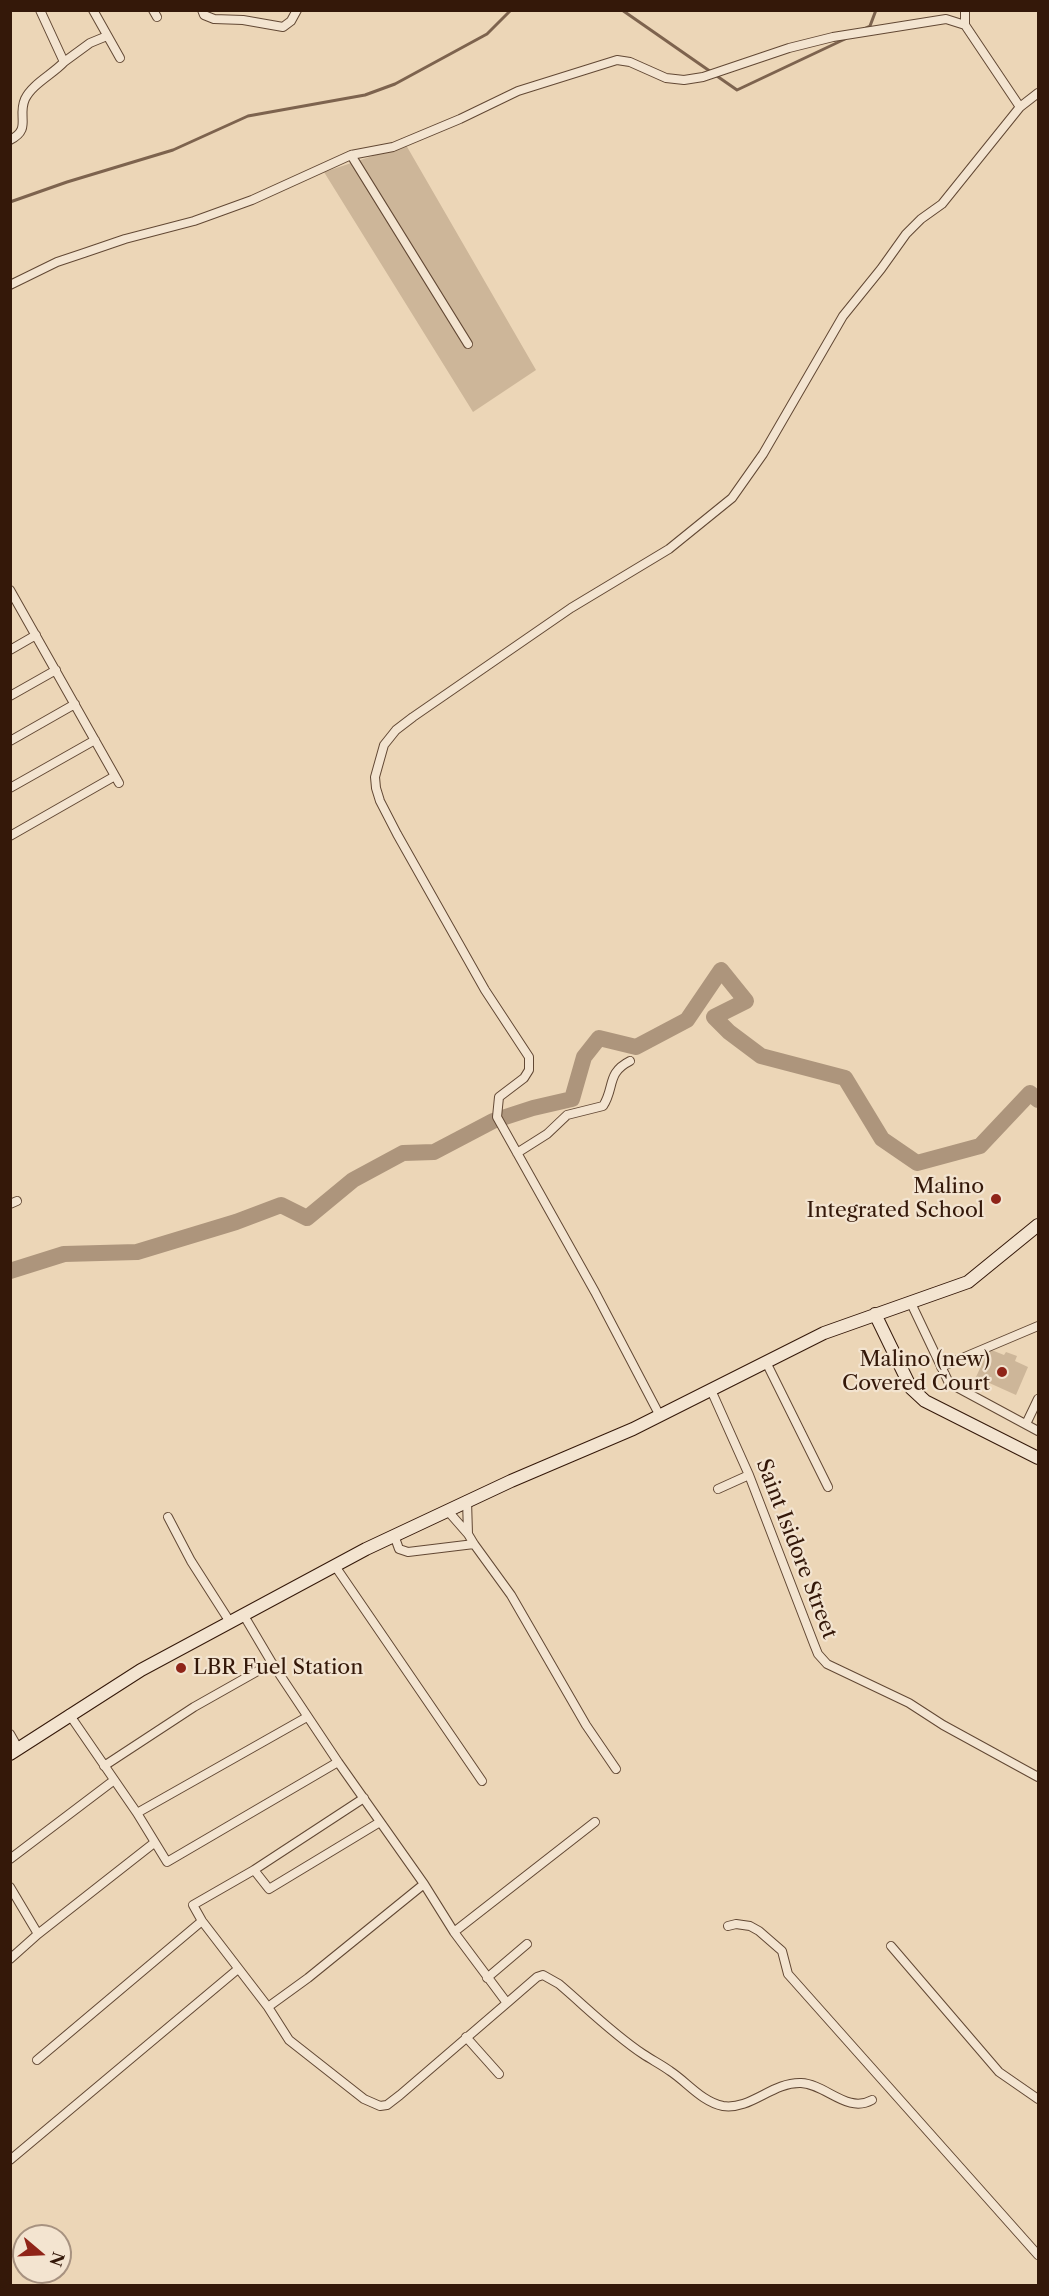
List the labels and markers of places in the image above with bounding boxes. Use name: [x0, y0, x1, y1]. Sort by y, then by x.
place label: Malino Integrated School: [807, 1174, 984, 1224]
marker: Malino Integrated School: [989, 1192, 1003, 1206]
place label: Malino (new) Covered Court: [842, 1347, 990, 1397]
marker: Malino (new) Covered Court: [995, 1365, 1009, 1379]
place label: LBR Fuel Station: [193, 1655, 363, 1681]
marker: LBR Fuel Station: [174, 1661, 188, 1675]

